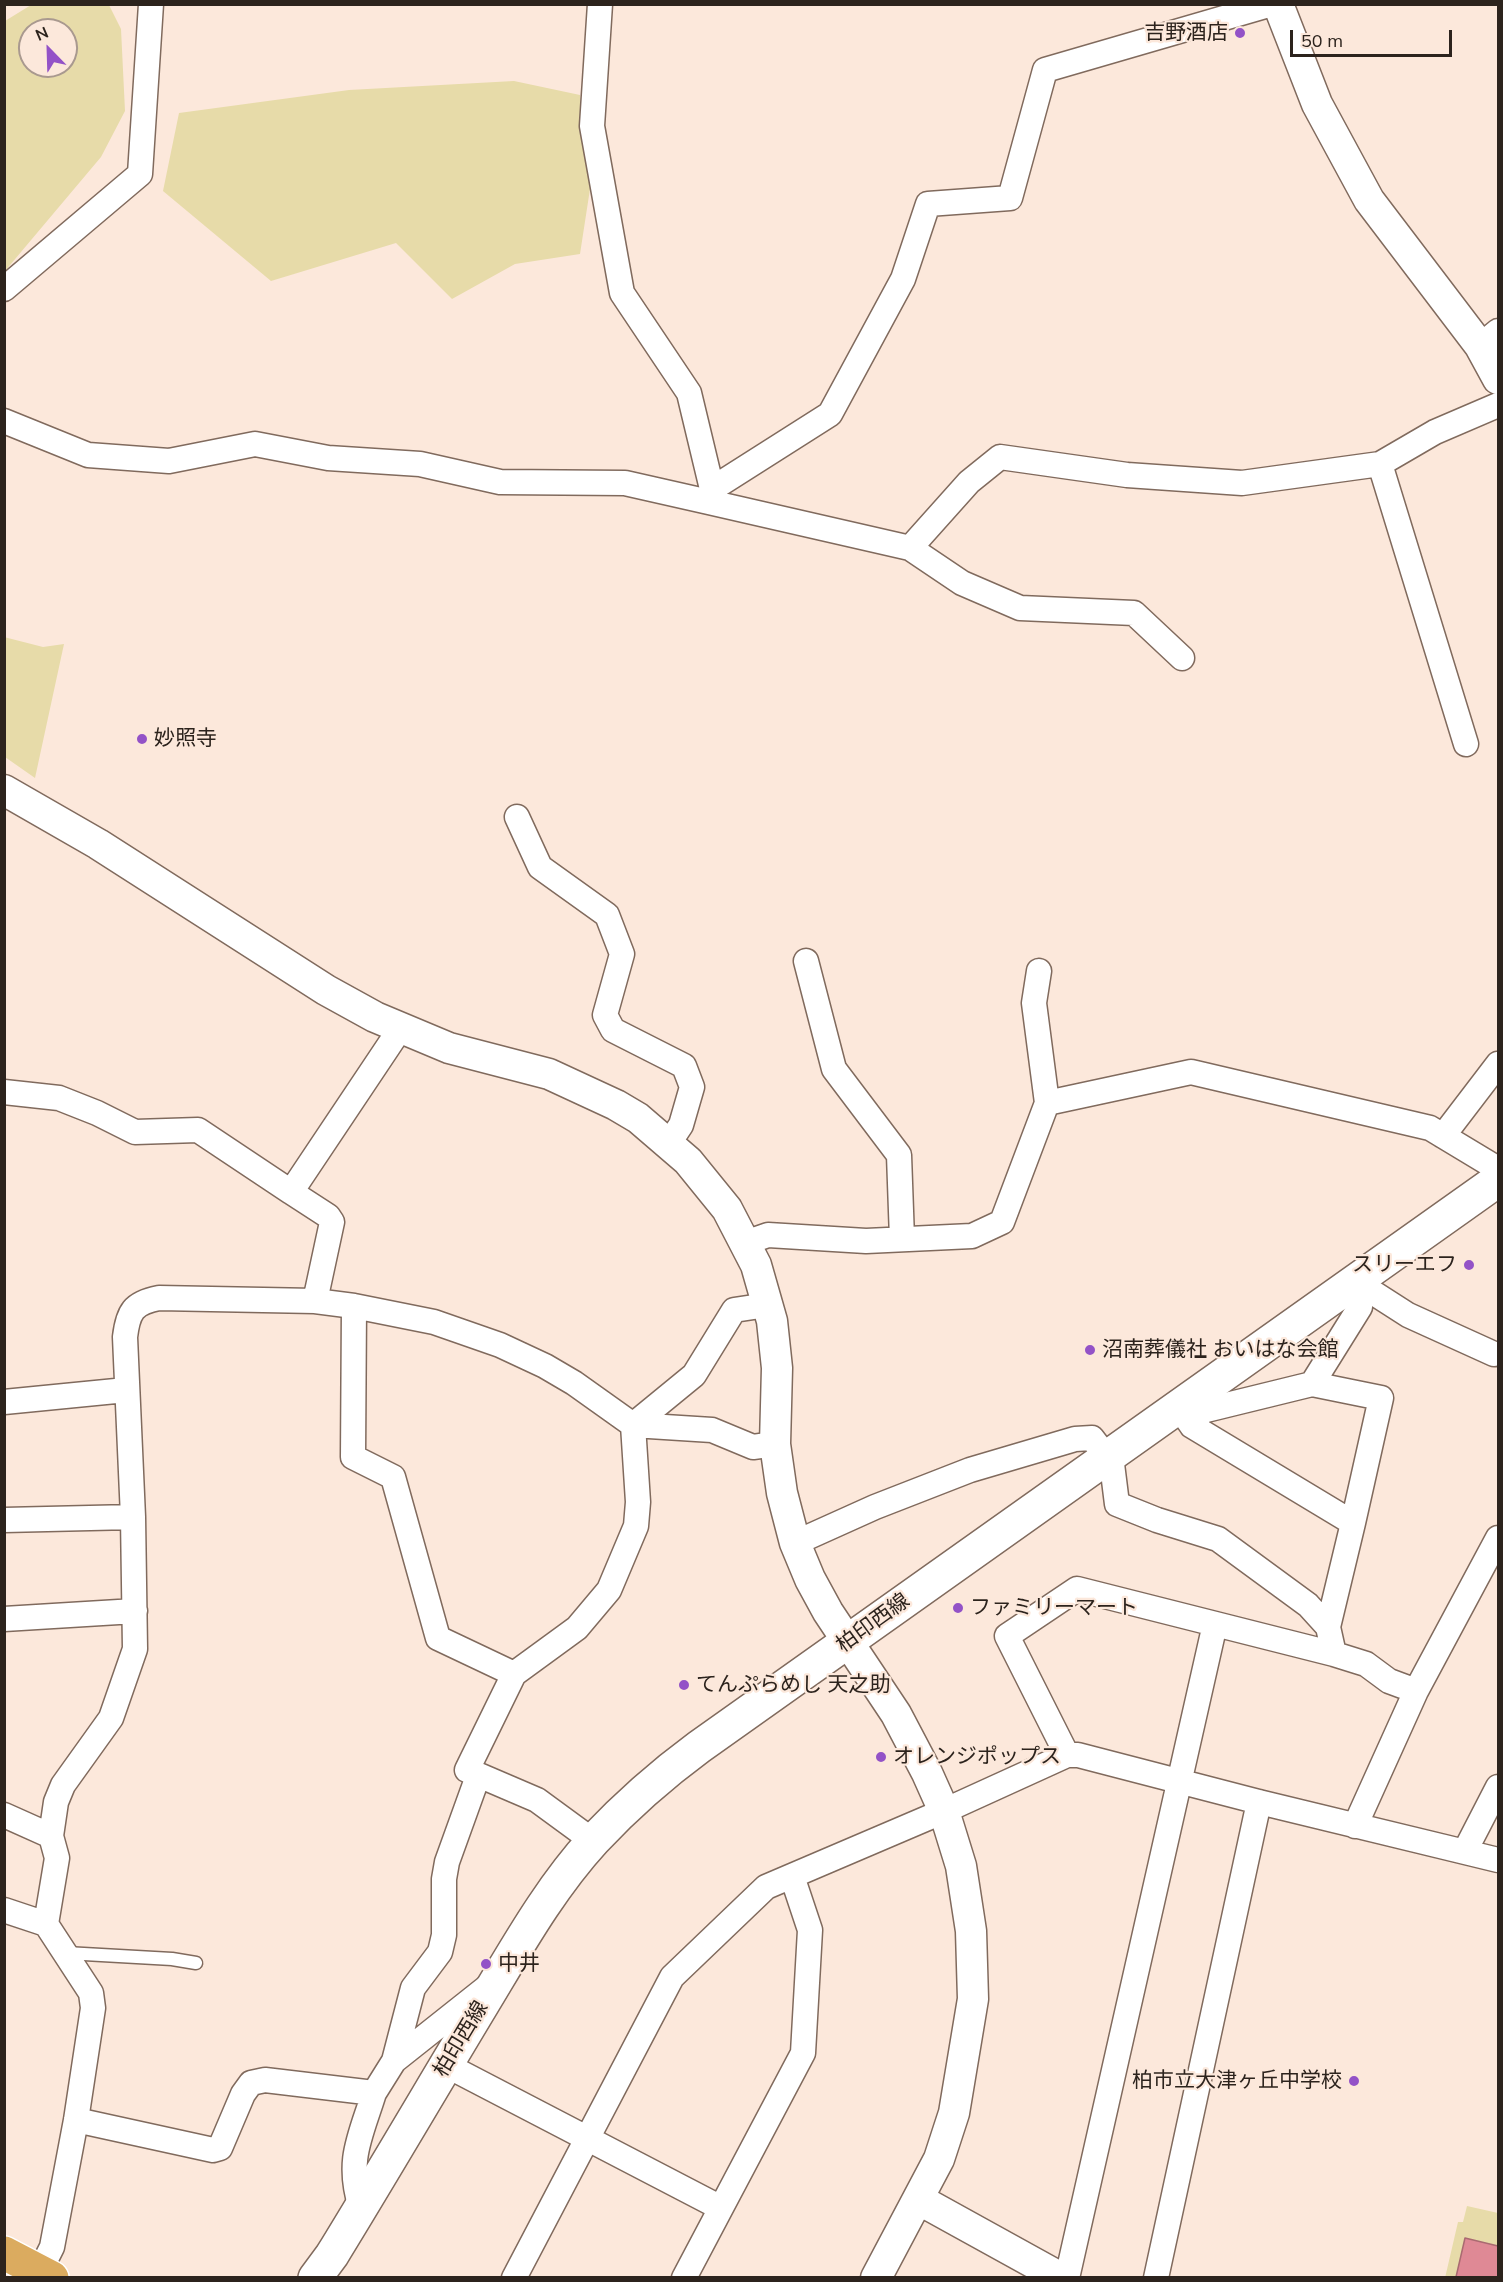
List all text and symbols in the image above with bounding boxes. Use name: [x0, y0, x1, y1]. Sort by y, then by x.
north arrow: [18, 18, 78, 78]
scale bar: [1293, 18, 1455, 56]
place label: 吉野酒店: [1144, 20, 1228, 46]
text: N: [32, 22, 51, 45]
marker: 吉野酒店: [1233, 26, 1247, 40]
text: 50 m: [1301, 29, 1343, 52]
place label: 妙照寺: [154, 726, 217, 752]
marker: 妙照寺: [135, 732, 149, 746]
place label: スリーエフ: [1352, 1252, 1457, 1278]
marker: スリーエフ: [1462, 1258, 1476, 1272]
place label: 沼南葬儀社 おいはな会館: [1102, 1337, 1338, 1363]
marker: 沼南葬儀社 おいはな会館: [1083, 1343, 1097, 1357]
street label: 柏印西線: [832, 1588, 914, 1658]
place label: ファミリーマート: [970, 1595, 1138, 1621]
marker: ファミリーマート: [951, 1601, 965, 1615]
place label: てんぷらめし 天之助: [696, 1672, 890, 1698]
marker: てんぷらめし 天之助: [677, 1678, 691, 1692]
place label: オレンジポップス: [893, 1744, 1061, 1770]
marker: オレンジポップス: [874, 1750, 888, 1764]
place label: 中井: [498, 1951, 540, 1977]
marker: 中井: [479, 1957, 493, 1971]
street label: 柏印西線: [429, 1997, 493, 2081]
place label: 柏市立大津ヶ丘中学校: [1132, 2068, 1342, 2094]
marker: 柏市立大津ヶ丘中学校: [1347, 2074, 1361, 2088]

